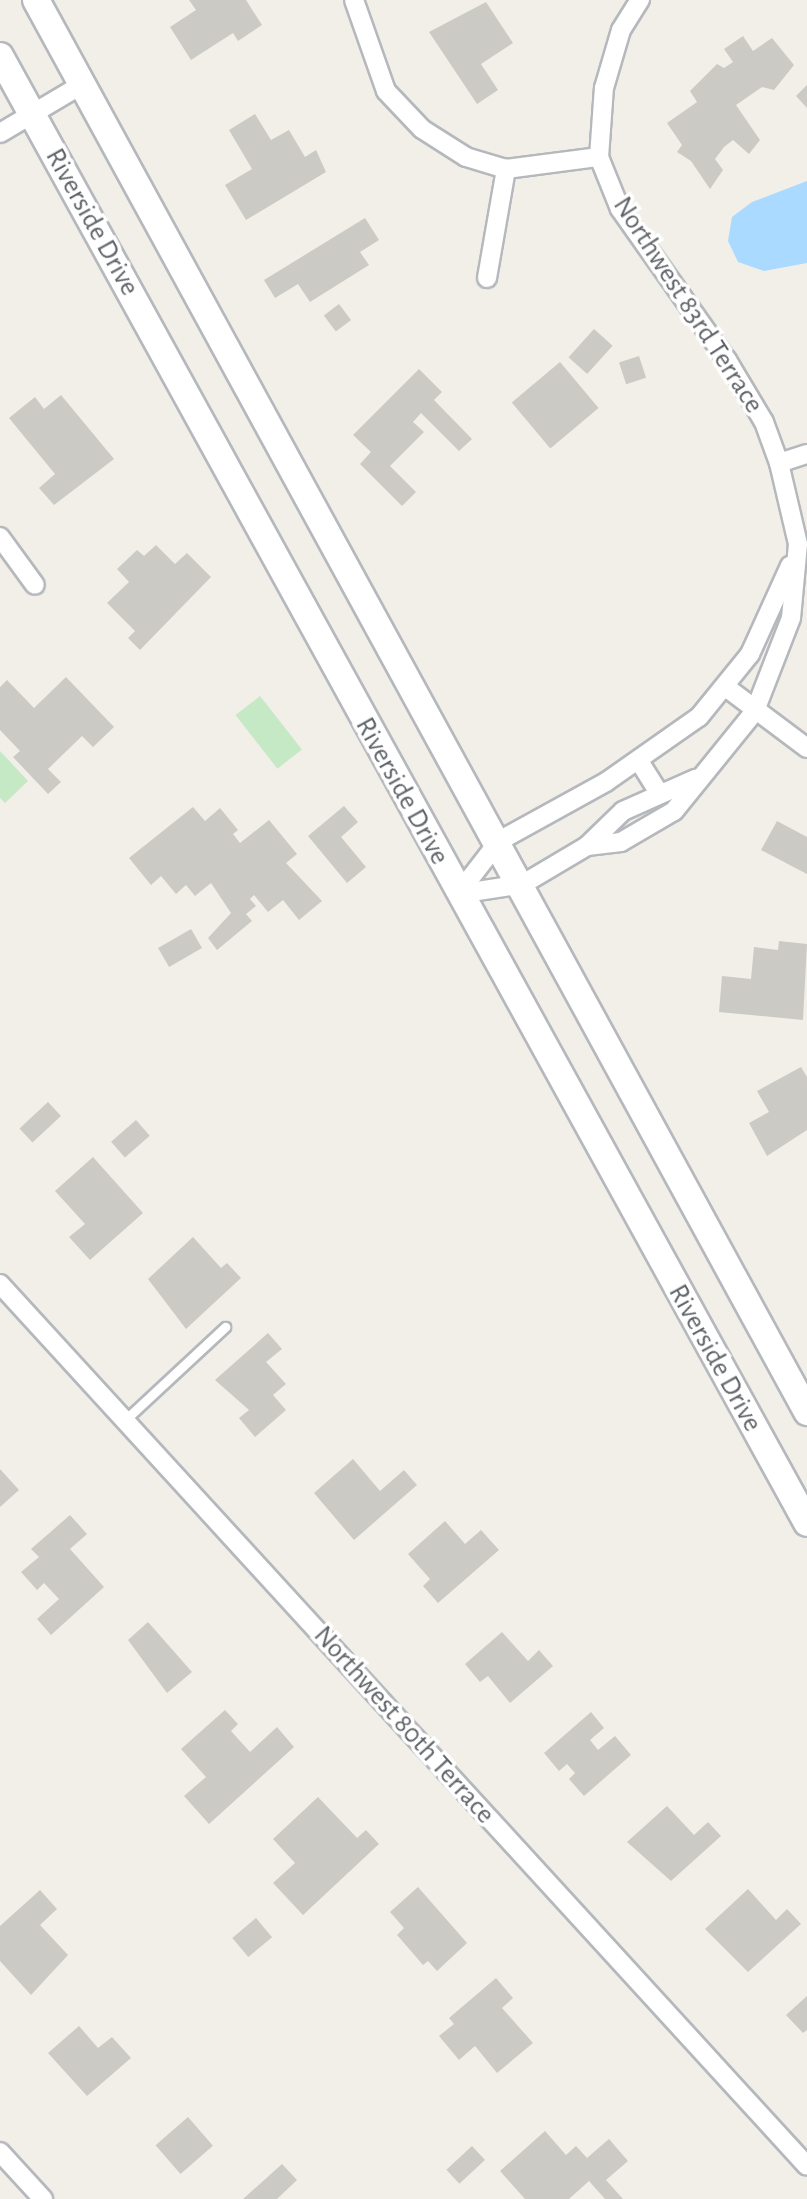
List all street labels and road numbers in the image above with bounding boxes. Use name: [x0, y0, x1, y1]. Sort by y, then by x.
street label: Riverside Drive: [38, 143, 146, 301]
street label: Northwest 83rd Terrace: [605, 190, 771, 420]
street label: Riverside Drive: [348, 712, 456, 870]
street label: Riverside Drive: [661, 1279, 769, 1437]
street label: Northwest 80th Terrace: [306, 1619, 502, 1831]

